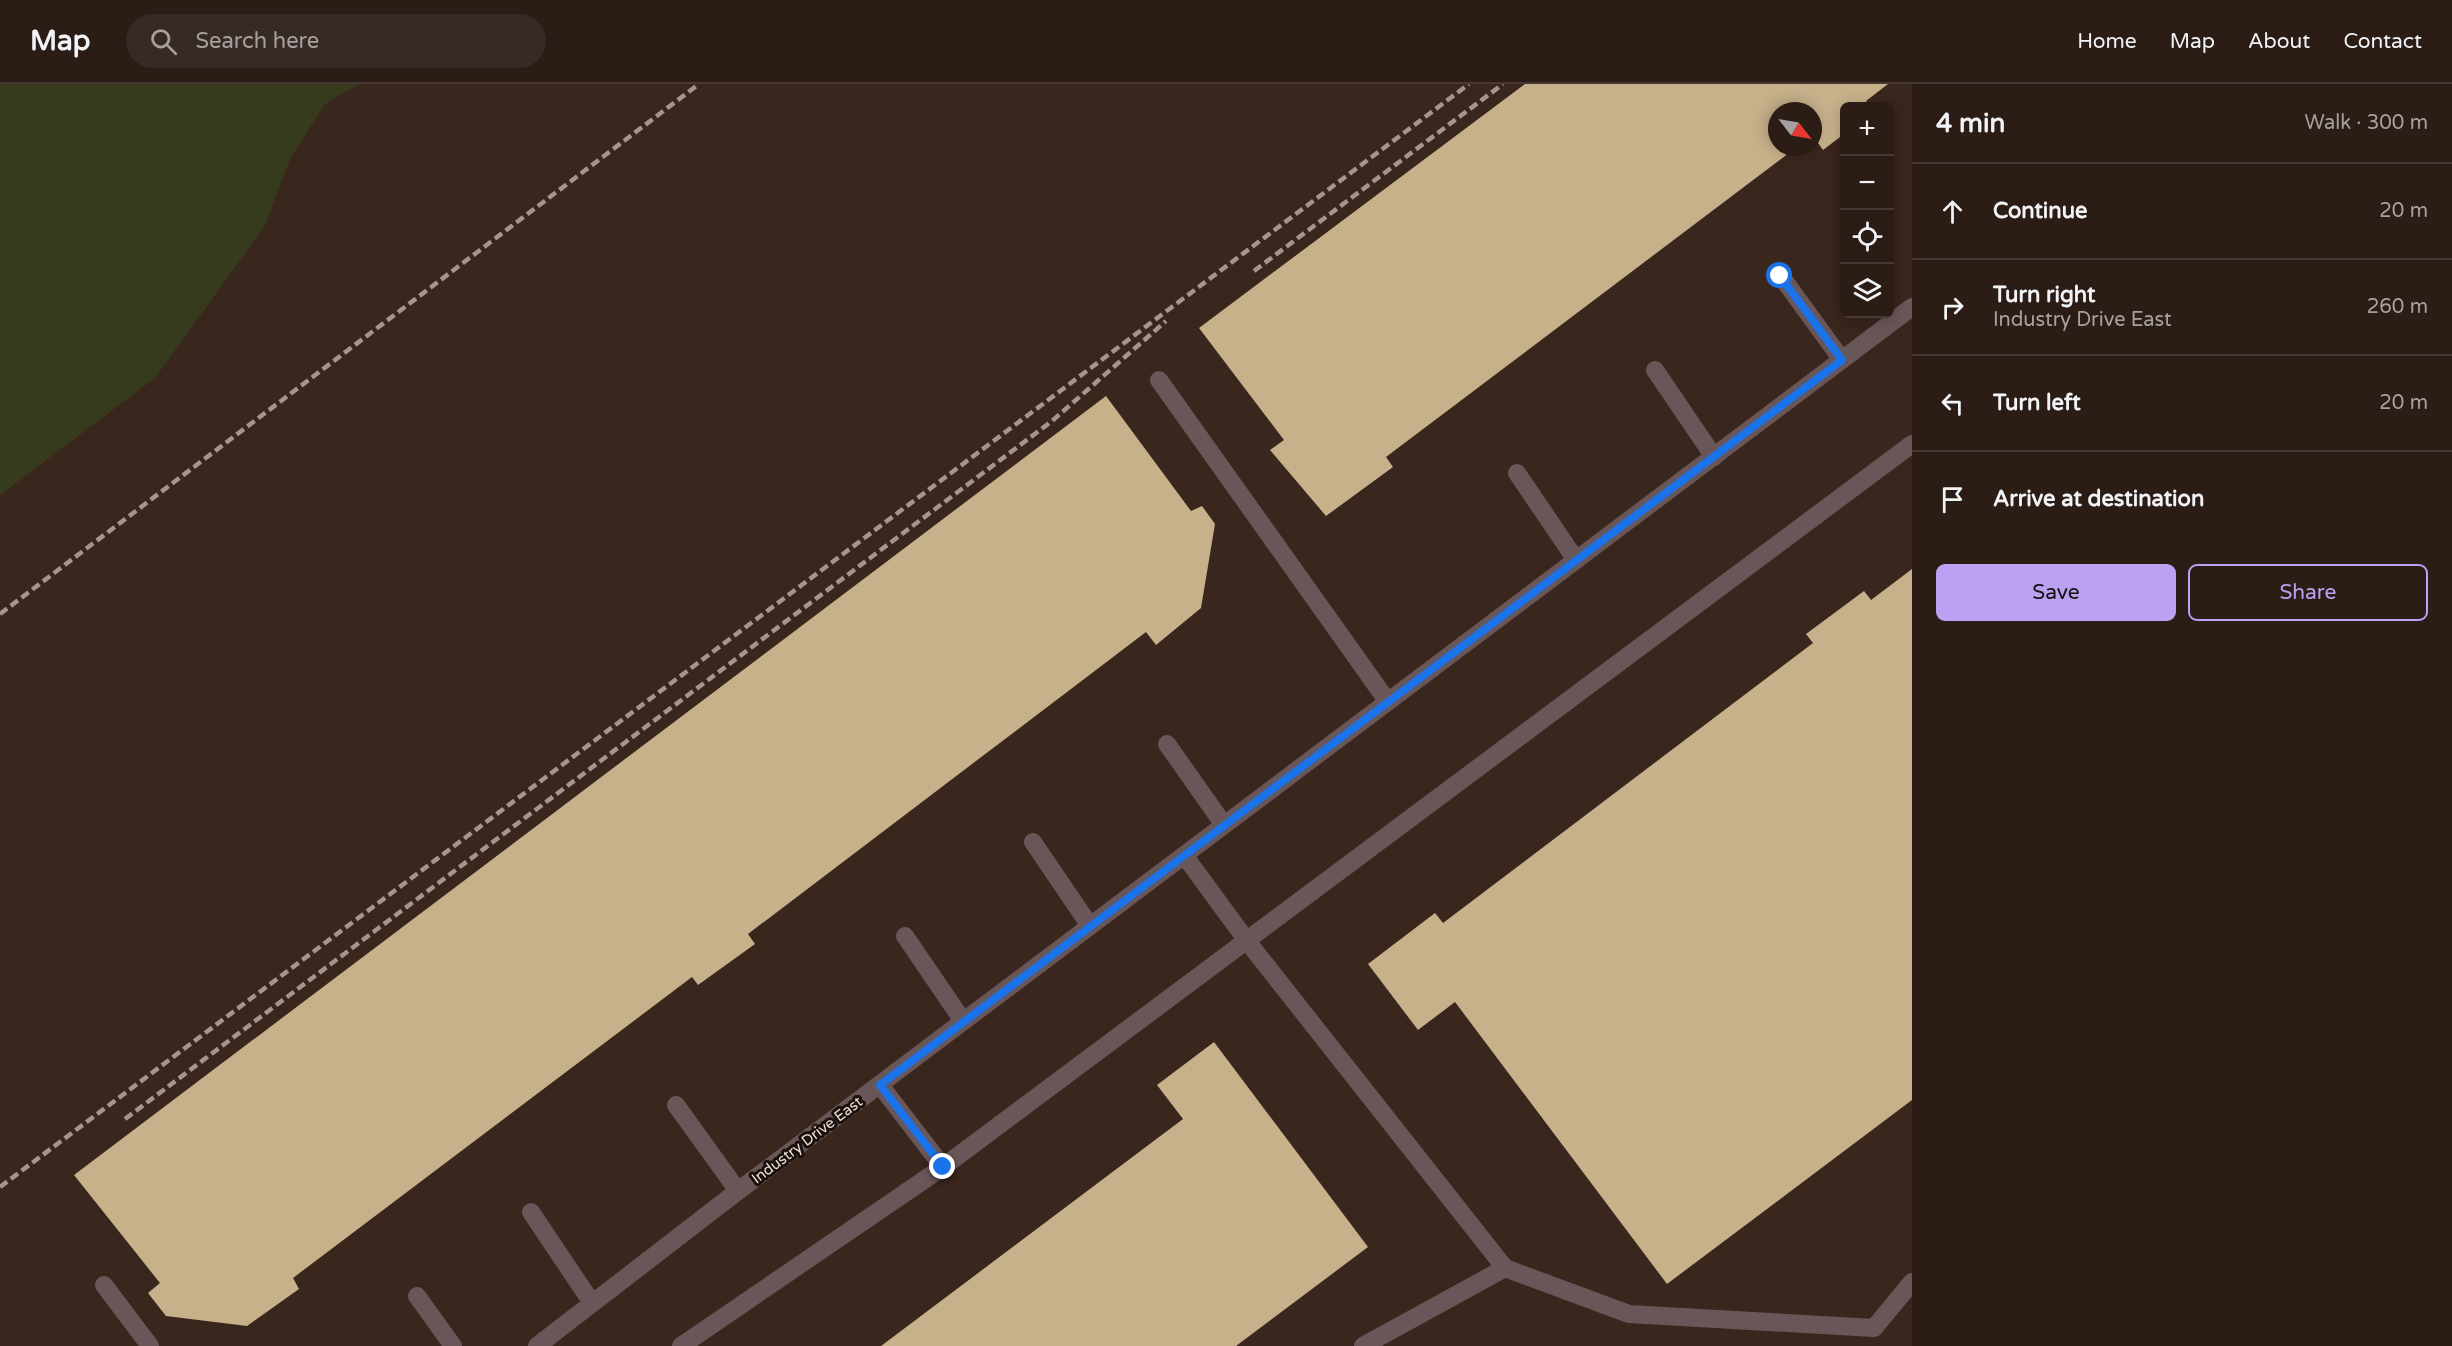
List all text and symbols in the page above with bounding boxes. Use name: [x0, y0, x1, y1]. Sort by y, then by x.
search box: [126, 14, 546, 68]
text: Map: [30, 24, 90, 58]
icon: search: [147, 25, 180, 58]
text: Search here: [195, 28, 319, 54]
text: Home: [2077, 29, 2137, 54]
text: Map: [2170, 29, 2215, 54]
text: About: [2248, 29, 2310, 54]
text: Contact: [2343, 29, 2422, 54]
north arrow: [1768, 102, 1822, 156]
map controls: [1840, 102, 1894, 318]
button: +: [1840, 102, 1894, 156]
text: 4 min: [1936, 108, 2005, 139]
text: Walk · 300 m: [2305, 111, 2428, 135]
button: −: [1840, 156, 1894, 210]
icon: ahead: [1936, 195, 1969, 228]
text: Continue: [1993, 198, 2088, 224]
text: 20 m: [2379, 199, 2428, 223]
button: locate: [1840, 210, 1894, 264]
route start: [1766, 262, 1792, 288]
button: layers: [1840, 264, 1894, 318]
text: Turn right: [1993, 282, 2095, 308]
icon: right: [1936, 291, 1969, 324]
text: 260 m: [2367, 295, 2428, 319]
text: Industry Drive East: [1993, 308, 2172, 332]
icon: left: [1936, 387, 1969, 420]
text: Turn left: [1993, 390, 2081, 416]
text: 20 m: [2379, 391, 2428, 415]
icon: arrive: [1936, 483, 1969, 516]
text: Arrive at destination: [1993, 486, 2204, 512]
button: Save: [1936, 564, 2176, 621]
button: Share: [2188, 564, 2428, 621]
street label: Industry Drive East: [748, 1092, 866, 1188]
route end: [929, 1153, 955, 1179]

